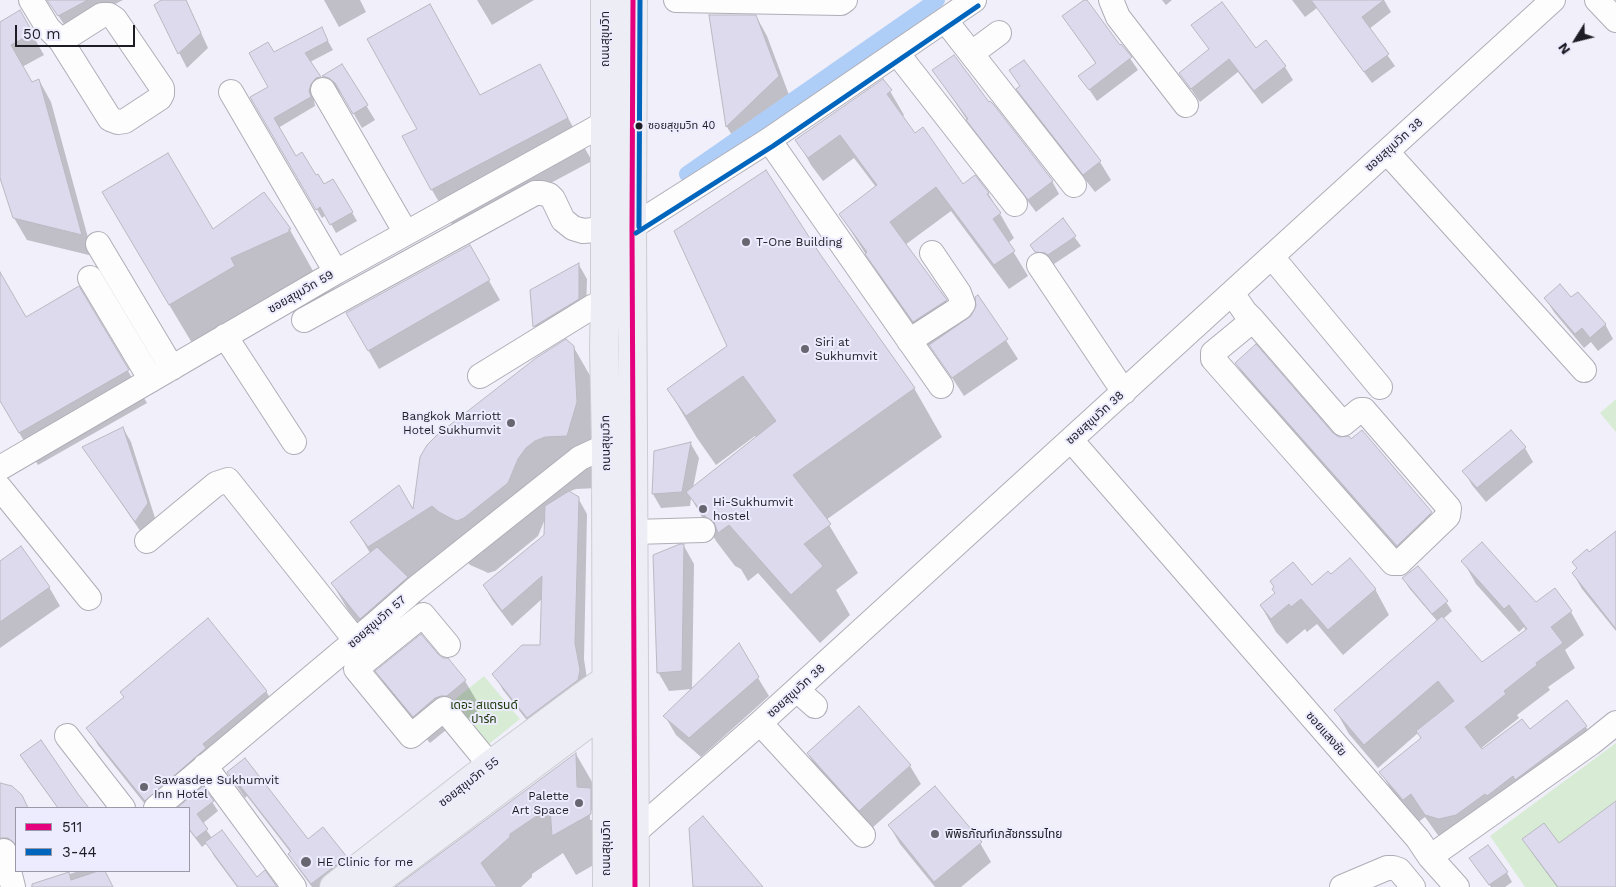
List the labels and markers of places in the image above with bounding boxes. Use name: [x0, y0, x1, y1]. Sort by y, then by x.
place label: ซอยสุขุมวิท 40: [648, 119, 715, 133]
marker: ซอยสุขุมวิท 40: [634, 121, 644, 131]
place label: T-One Building: [756, 235, 842, 249]
marker: T-One Building: [740, 236, 752, 248]
place label: Siri at Sukhumvit: [815, 335, 877, 363]
marker: Siri at Sukhumvit: [799, 343, 811, 355]
place label: Bangkok Marriott Hotel Sukhumvit: [402, 409, 501, 437]
marker: Bangkok Marriott Hotel Sukhumvit: [505, 417, 517, 429]
place label: Hi-Sukhumvit hostel: [713, 495, 793, 523]
marker: Hi-Sukhumvit hostel: [697, 503, 709, 515]
place label: Sawasdee Sukhumvit Inn Hotel: [154, 773, 279, 801]
marker: Sawasdee Sukhumvit Inn Hotel: [138, 781, 150, 793]
place label: Palette Art Space: [512, 789, 569, 817]
marker: Palette Art Space: [573, 797, 585, 809]
place label: พิพิธภัณฑ์เภสัชกรรมไทย: [945, 827, 1062, 841]
marker: พิพิธภัณฑ์เภสัชกรรมไทย: [929, 828, 941, 840]
marker: HE Clinic for me: [299, 855, 313, 869]
place label: HE Clinic for me: [317, 855, 413, 869]

